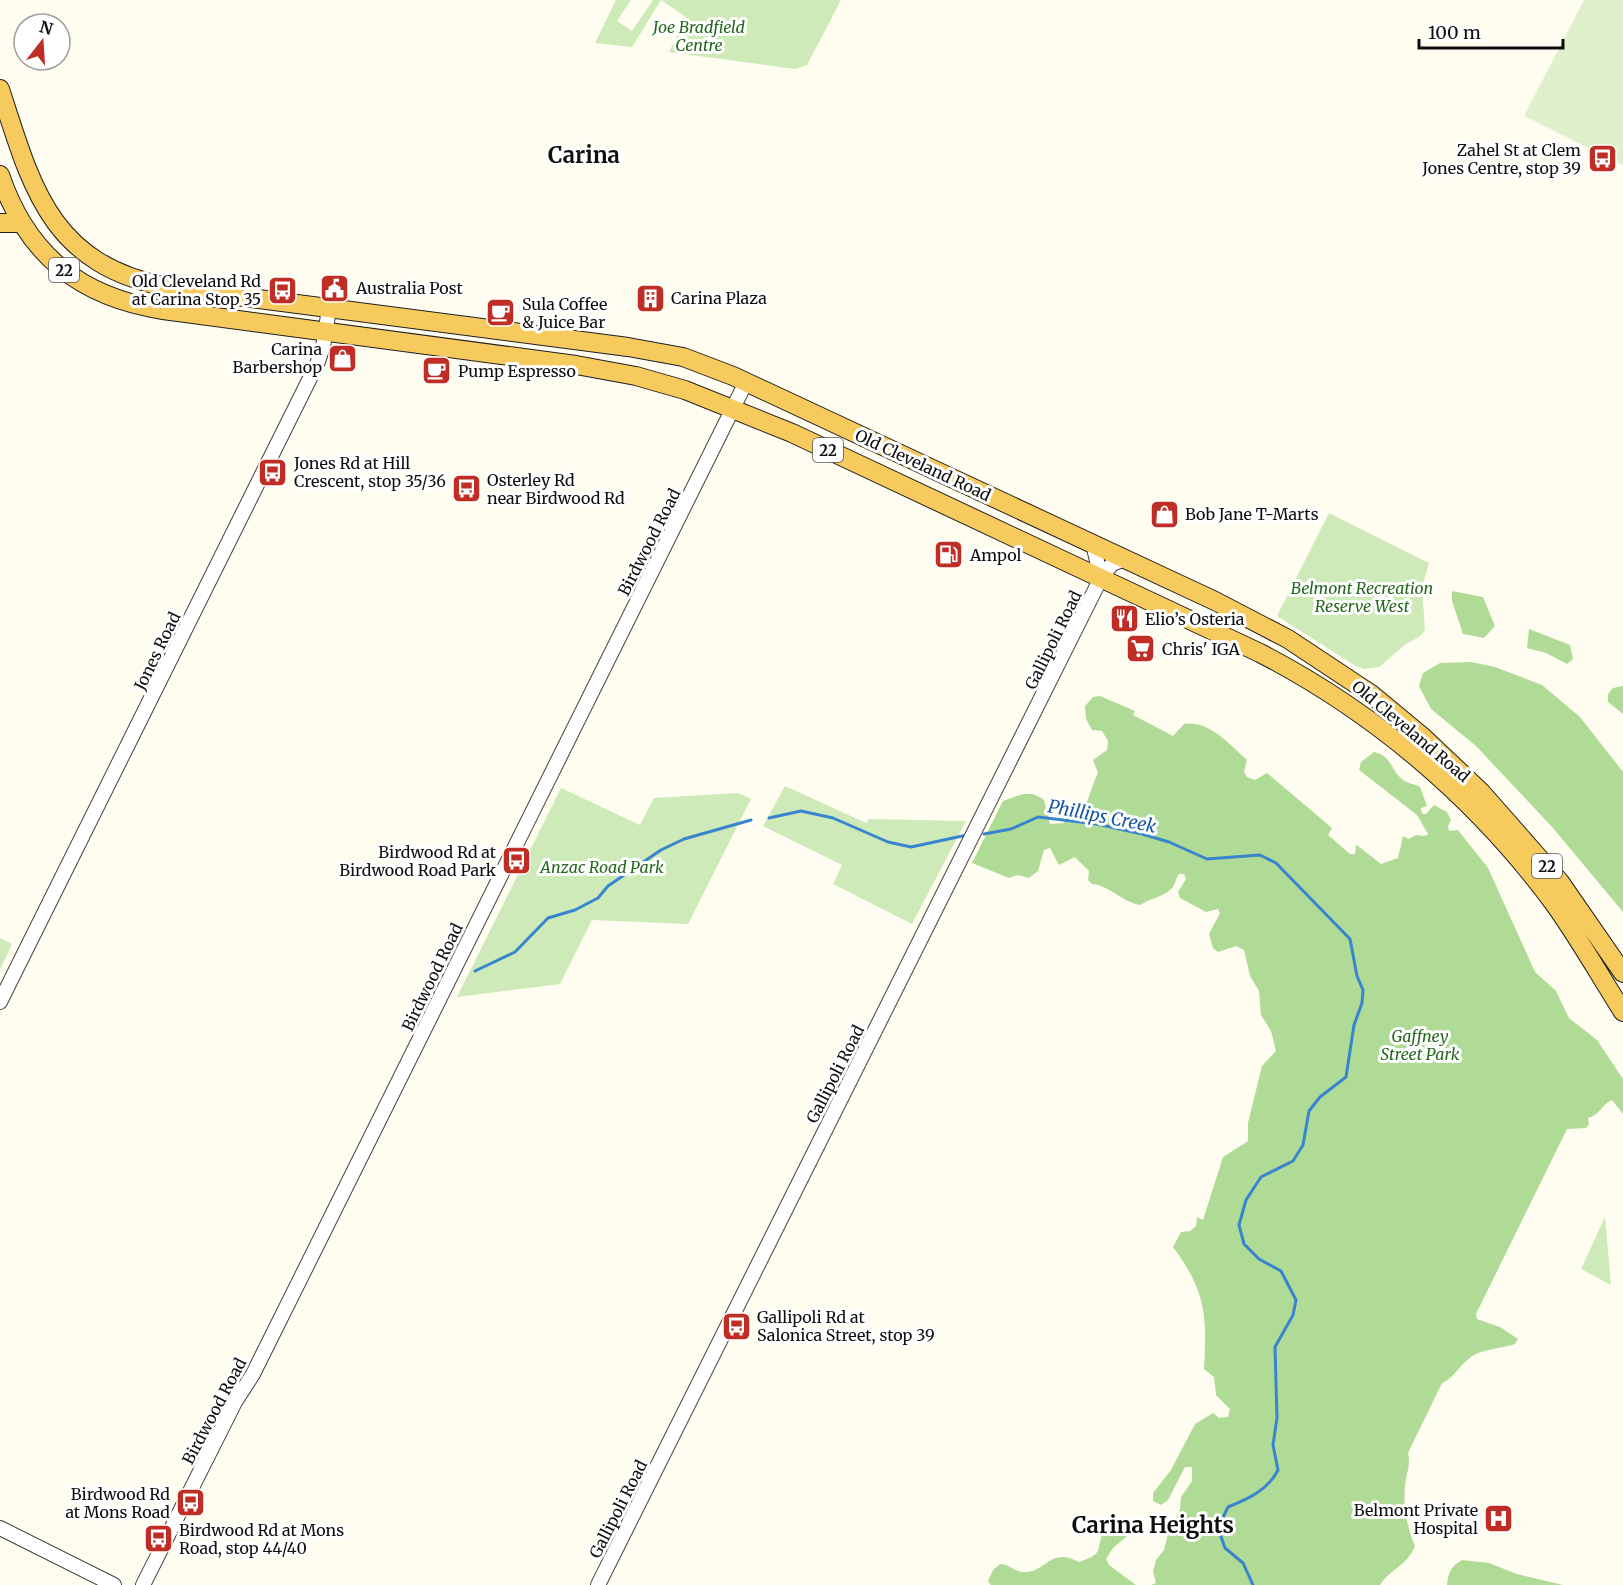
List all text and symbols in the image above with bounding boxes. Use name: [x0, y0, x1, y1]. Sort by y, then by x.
north arrow: [12, 12, 72, 72]
scale bar: [1419, 12, 1563, 50]
text: N: [37, 16, 56, 39]
park label: Joe Bradfield Centre: [651, 17, 746, 55]
text: 100 m: [1428, 21, 1481, 44]
place label: Zahel St at Clem Jones Centre, stop 39: [1421, 140, 1581, 178]
district label: Carina: [548, 141, 620, 169]
bus stop icon: Zahel St at Clem Jones Centre, stop 39: [1586, 143, 1618, 175]
road number: 22: [49, 258, 79, 282]
place label: Old Cleveland Rd at Carina Stop 35: [132, 271, 261, 309]
public building icon: Australia Post: [319, 272, 351, 304]
bus stop icon: Old Cleveland Rd at Carina Stop 35: [266, 274, 298, 306]
place label: Australia Post: [355, 278, 463, 298]
building icon: Carina Plaza: [634, 282, 666, 314]
place label: Carina Plaza: [671, 288, 767, 308]
place label: Sula Coffee & Juice Bar: [522, 294, 607, 332]
cafe icon: Sula Coffee & Juice Bar: [485, 297, 517, 329]
place label: Carina Barbershop: [233, 339, 322, 377]
shop icon: Carina Barbershop: [327, 342, 359, 374]
cafe icon: Pump Espresso: [421, 355, 453, 387]
place label: Pump Espresso: [458, 361, 576, 381]
street label: Old Cleveland Road: [852, 425, 994, 505]
road number: 22: [813, 438, 843, 462]
place label: Jones Rd at Hill Crescent, stop 35/36: [293, 453, 446, 491]
bus stop icon: Jones Rd at Hill Crescent, stop 35/36: [257, 456, 289, 488]
place label: Osterley Rd near Birdwood Rd: [487, 470, 625, 508]
bus stop icon: Osterley Rd near Birdwood Rd: [450, 473, 482, 505]
street label: Birdwood Road: [613, 485, 685, 599]
shop icon: Bob Jane T-Marts: [1148, 498, 1180, 530]
place label: Bob Jane T-Marts: [1185, 504, 1319, 524]
fuel station icon: Ampol: [933, 539, 965, 571]
place label: Ampol: [969, 545, 1021, 565]
park label: Belmont Recreation Reserve West: [1291, 578, 1433, 616]
street label: Gallipoli Road: [1020, 587, 1086, 693]
restaurant icon: Elio’s Osteria: [1108, 603, 1140, 635]
street label: Jones Road: [129, 608, 185, 694]
place label: Elio’s Osteria: [1145, 609, 1245, 629]
supermarket icon: Chris' IGA: [1125, 633, 1157, 665]
place label: Chris' IGA: [1162, 639, 1241, 659]
street label: Old Cleveland Road: [1348, 676, 1474, 786]
water label: Phillips Creek: [1046, 794, 1158, 838]
place label: Birdwood Rd at Birdwood Road Park: [339, 842, 497, 880]
bus stop icon: Birdwood Rd at Birdwood Road Park: [501, 845, 533, 877]
road number: 22: [1532, 854, 1562, 878]
park label: Anzac Road Park: [538, 857, 664, 877]
street label: Birdwood Road: [397, 920, 467, 1034]
street label: Gallipoli Road: [802, 1021, 868, 1126]
park label: Gaffney Street Park: [1381, 1026, 1460, 1064]
place label: Gallipoli Rd at Salonica Street, stop 39: [757, 1307, 935, 1345]
bus stop icon: Gallipoli Rd at Salonica Street, stop 39: [720, 1310, 752, 1342]
street label: Birdwood Road: [178, 1354, 251, 1468]
street label: Gallipoli Road: [585, 1456, 651, 1561]
place label: Birdwood Rd at Mons Road: [65, 1484, 170, 1522]
bus stop icon: Birdwood Rd at Mons Road: [175, 1487, 207, 1519]
place label: Belmont Private Hospital: [1354, 1500, 1478, 1538]
hospital icon: Belmont Private Hospital: [1483, 1503, 1515, 1535]
district label: Carina Heights: [1072, 1511, 1234, 1539]
place label: Birdwood Rd at Mons Road, stop 44/40: [179, 1520, 344, 1558]
bus stop icon: Birdwood Rd at Mons Road, stop 44/40: [142, 1523, 174, 1555]

